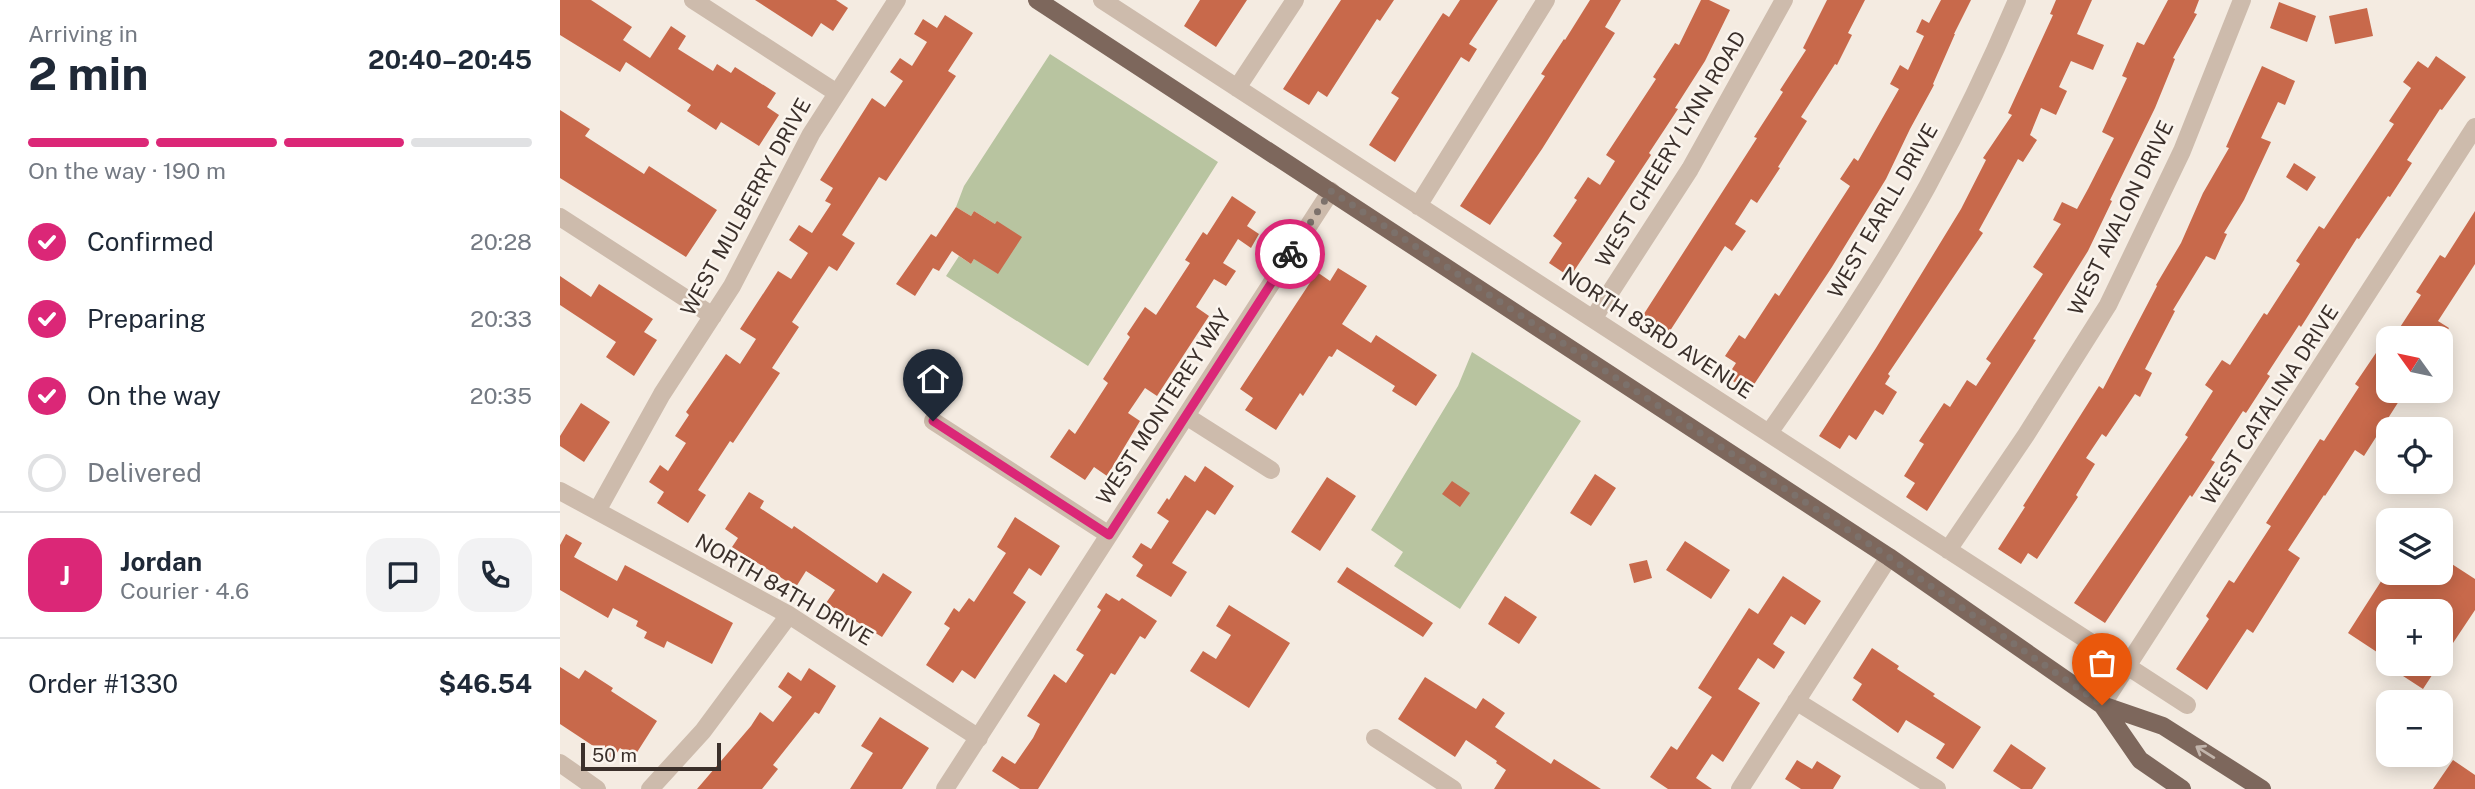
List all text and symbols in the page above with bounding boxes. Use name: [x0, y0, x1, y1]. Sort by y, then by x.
text: Arriving in: [28, 20, 138, 47]
street label: WEST CHEERY LYNN ROAD: [1590, 26, 1751, 271]
text: 20:40–20:45: [368, 44, 532, 75]
text: 2 min: [28, 46, 148, 100]
street label: WEST MULBERRY DRIVE: [675, 94, 816, 320]
street label: WEST AVALON DRIVE: [2063, 116, 2179, 319]
street label: WEST EARLL DRIVE: [1822, 119, 1943, 303]
text: On the way · 190 m: [28, 157, 226, 184]
courier: [1255, 219, 1325, 289]
icon: check: [28, 223, 66, 261]
text: Confirmed: [87, 226, 214, 257]
text: 20:28: [470, 228, 532, 255]
icon: bike: [1271, 235, 1309, 273]
street label: NORTH 83RD AVENUE: [1557, 261, 1757, 404]
icon: check: [28, 300, 66, 338]
street label: WEST CATALINA DRIVE: [2196, 300, 2344, 509]
text: Preparing: [87, 303, 206, 334]
street label: WEST MONTEREY WAY: [1091, 304, 1236, 509]
text: 20:33: [470, 305, 532, 332]
north arrow: [2376, 326, 2454, 402]
map controls: [2376, 326, 2453, 767]
pin: [903, 349, 963, 421]
icon: home: [914, 360, 952, 398]
icon: check: [28, 377, 66, 415]
text: On the way: [87, 380, 221, 411]
text: 20:35: [470, 382, 532, 409]
button: locate: [2376, 417, 2453, 494]
text: Delivered: [87, 457, 202, 488]
button: layers: [2376, 508, 2453, 585]
street label: NORTH 84TH DRIVE: [691, 529, 877, 651]
button: chat: [366, 538, 440, 612]
button: phone: [458, 538, 532, 612]
text: Jordan: [120, 546, 202, 577]
text: J: [60, 560, 70, 591]
text: Courier · 4.6: [120, 577, 249, 604]
button: +: [2376, 599, 2453, 676]
pin: [2072, 633, 2132, 705]
icon: bag: [2083, 644, 2121, 682]
text: Order #1330: [28, 668, 178, 699]
text: $46.54: [438, 668, 532, 699]
button: −: [2376, 690, 2453, 767]
scale bar: [581, 740, 721, 772]
text: 50 m: [592, 744, 637, 766]
one-way arrow: [2195, 745, 2215, 759]

